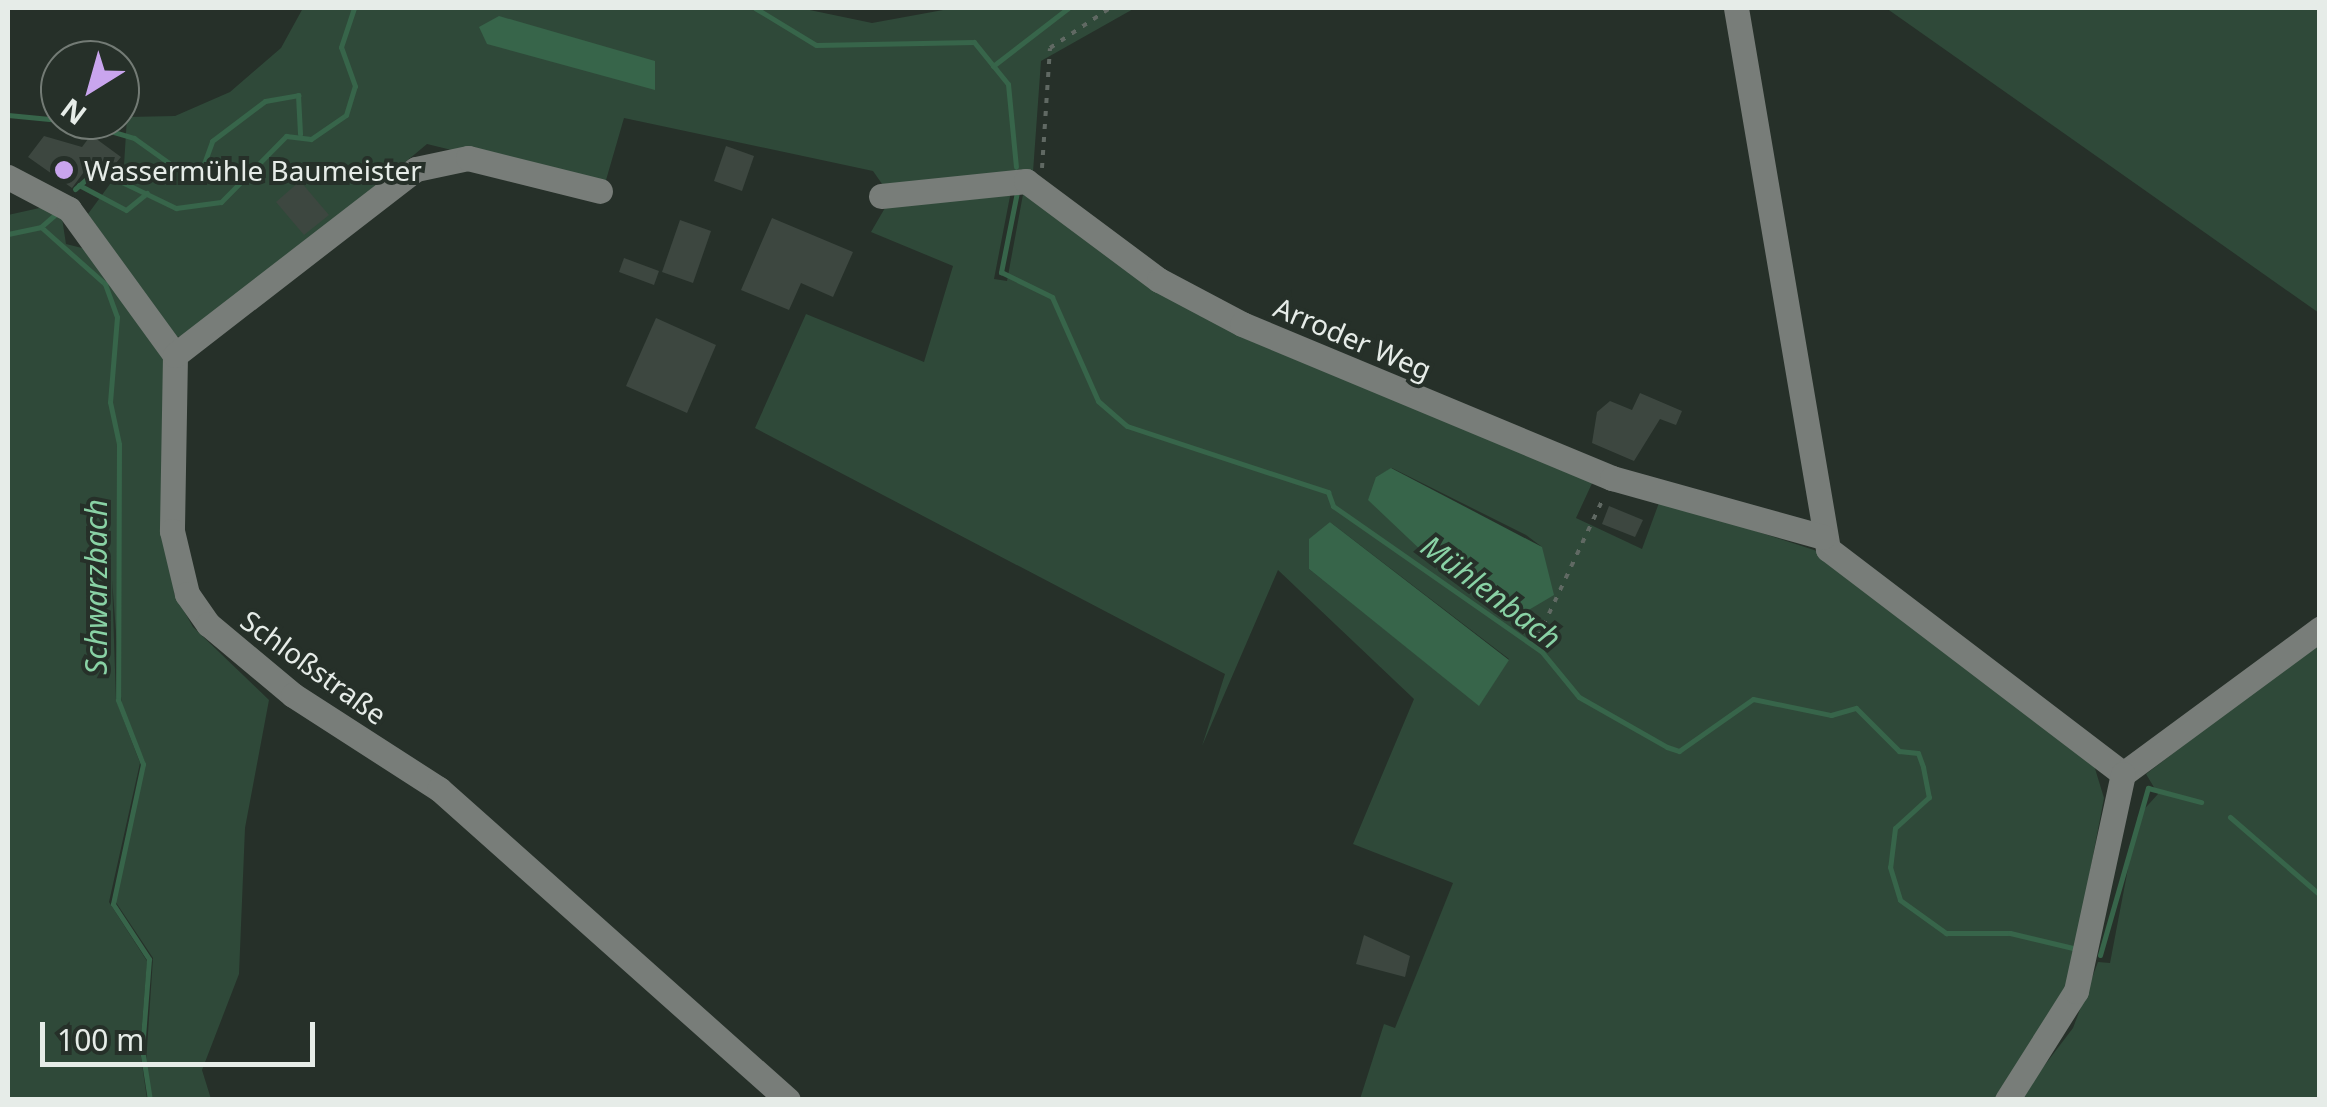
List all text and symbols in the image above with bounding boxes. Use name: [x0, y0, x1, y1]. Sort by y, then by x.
north arrow: [40, 40, 140, 140]
text: N: [53, 90, 94, 134]
place label: Wassermühle Baumeister: [84, 153, 422, 187]
marker: Wassermühle Baumeister: [53, 159, 75, 181]
street label: Arroder Weg: [1269, 290, 1437, 386]
water label: Schwarzbach: [78, 499, 114, 675]
water label: Mühlenbach: [1414, 528, 1568, 656]
street label: Schloßstraße: [235, 603, 393, 731]
scale bar: [45, 1002, 320, 1064]
text: 100 m: [57, 1019, 144, 1060]

